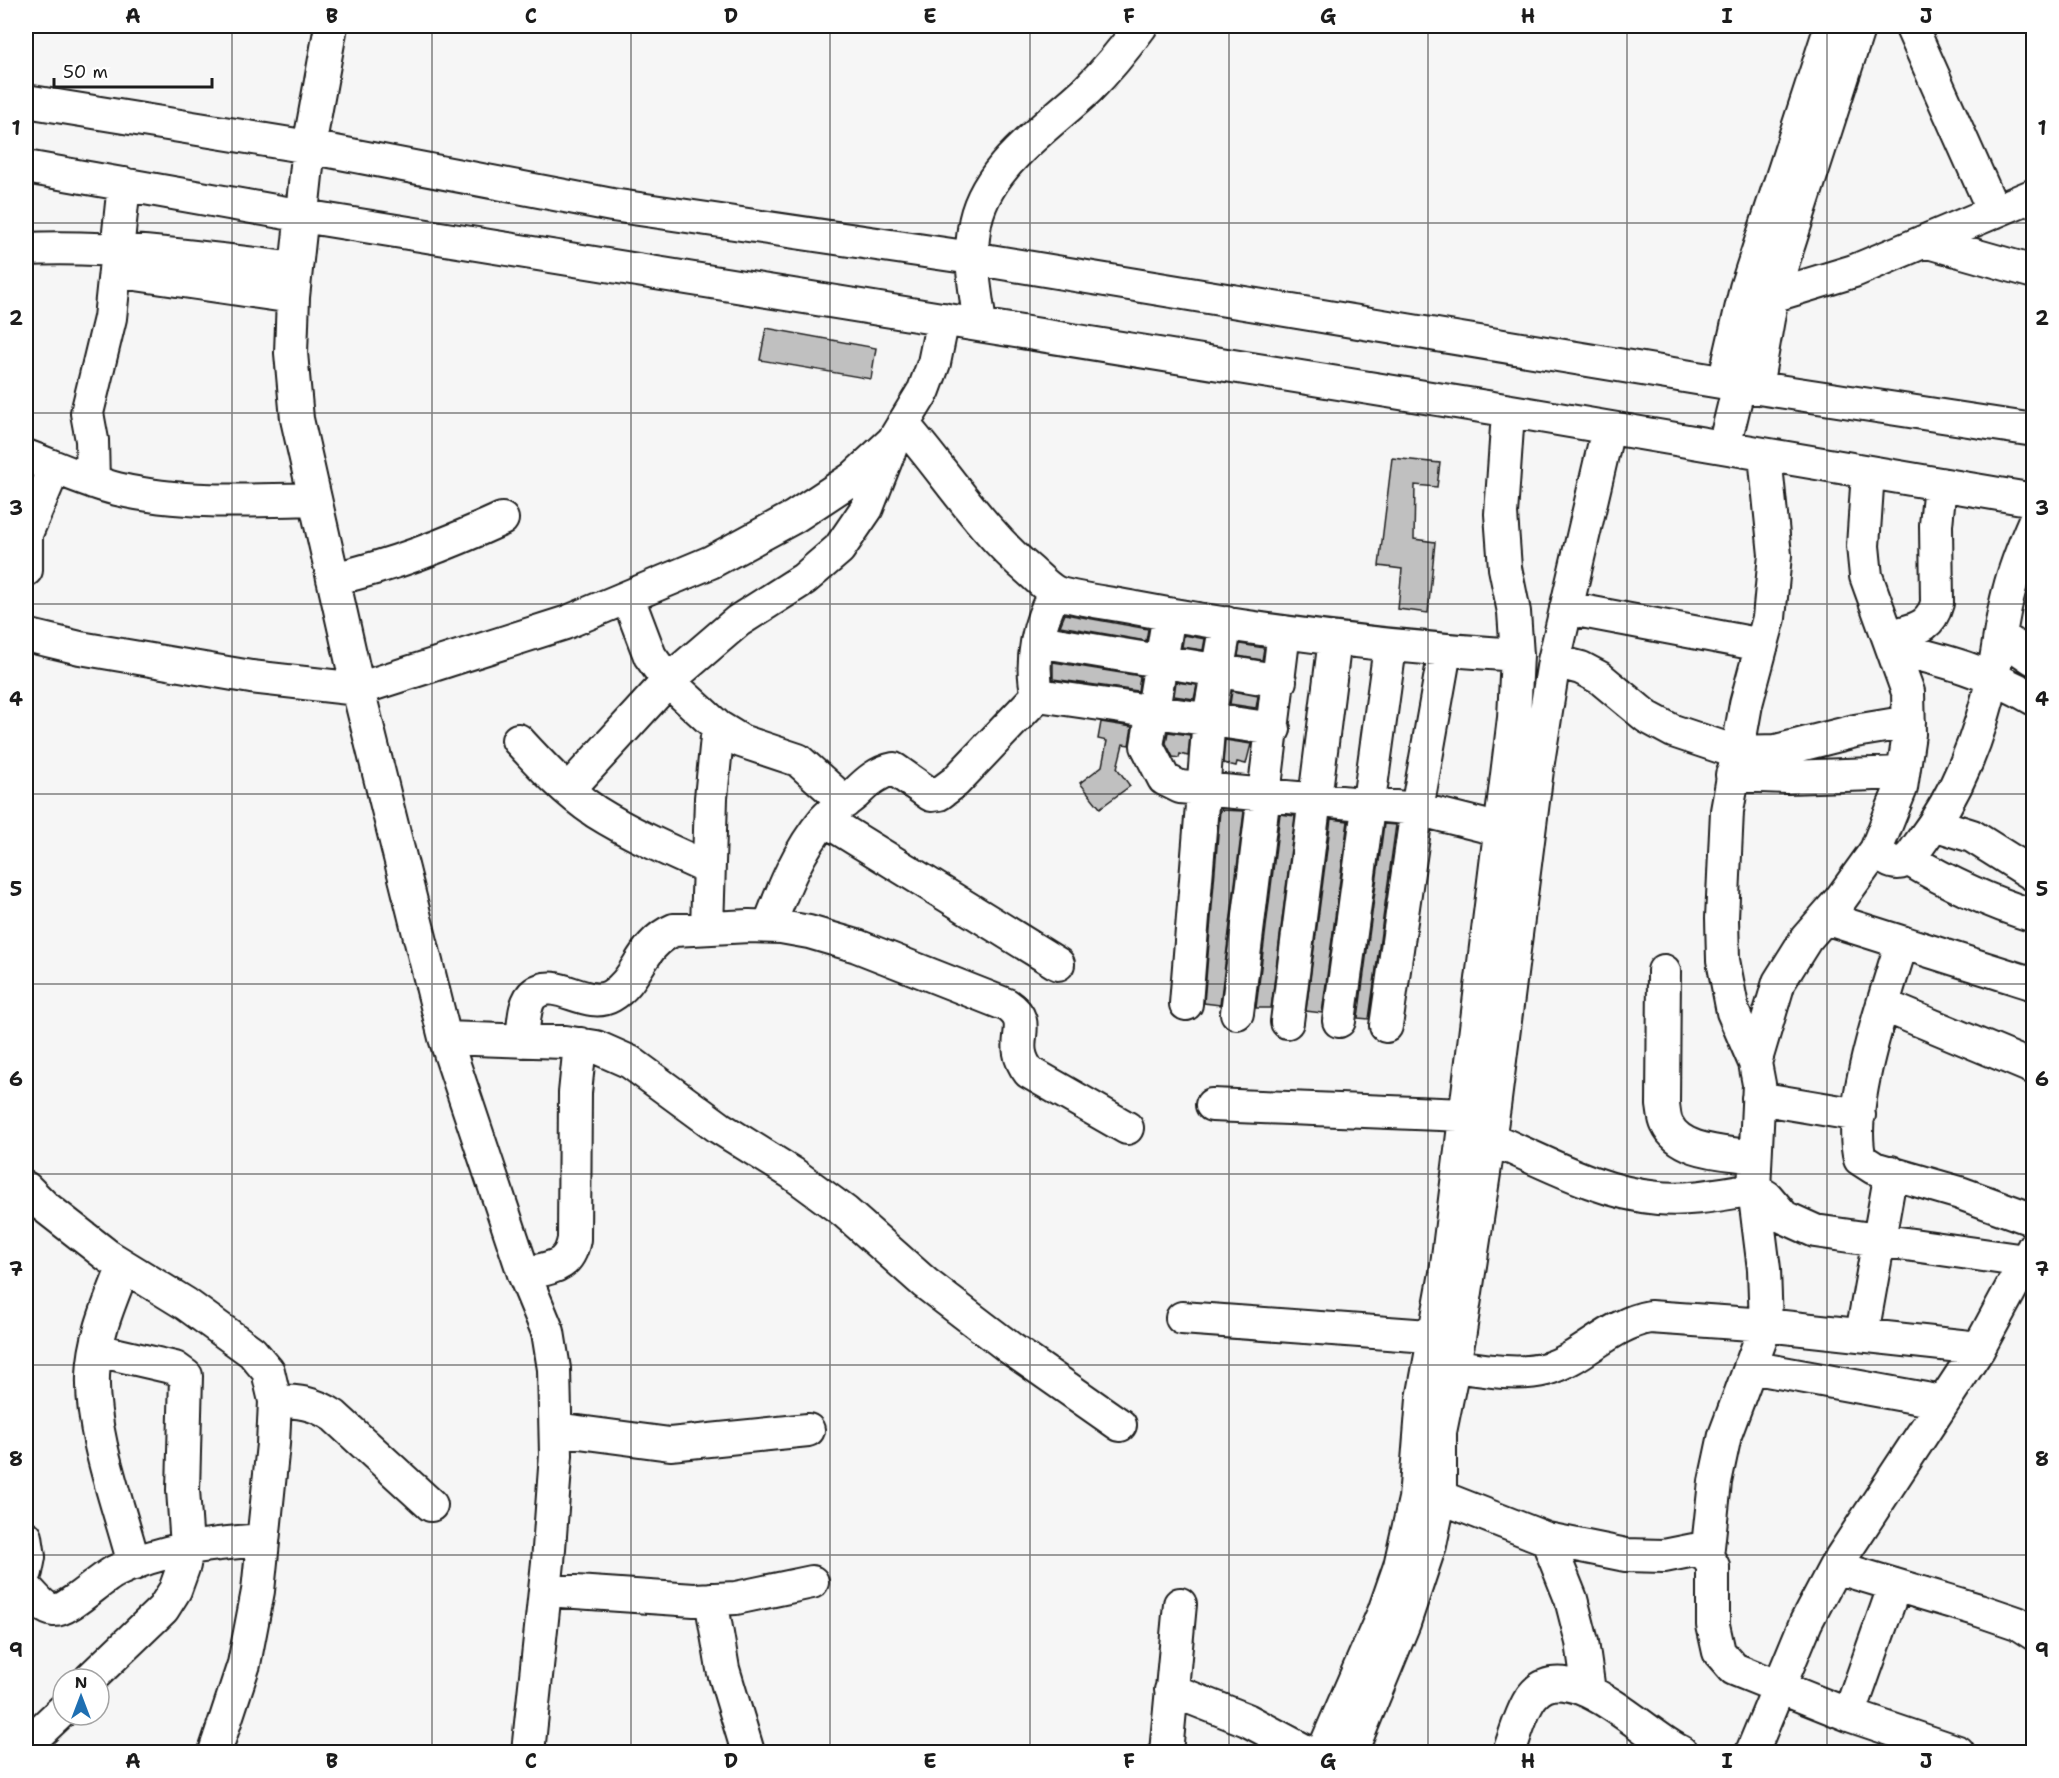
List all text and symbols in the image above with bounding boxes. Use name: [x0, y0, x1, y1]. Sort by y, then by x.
text: A: [125, 3, 141, 29]
text: B: [326, 3, 338, 29]
text: C: [525, 3, 537, 29]
text: D: [724, 3, 738, 29]
text: E: [923, 3, 937, 29]
text: F: [1123, 3, 1135, 29]
text: G: [1320, 3, 1336, 29]
text: H: [1521, 3, 1535, 29]
text: I: [1721, 3, 1733, 29]
text: J: [1920, 3, 1933, 29]
scale bar: [54, 51, 212, 89]
text: 50 m: [63, 60, 108, 84]
text: 1: [11, 115, 21, 141]
text: 1: [2037, 115, 2047, 141]
text: 2: [9, 305, 23, 331]
text: 2: [2035, 305, 2049, 331]
text: 3: [9, 495, 23, 521]
text: 3: [2035, 495, 2049, 521]
text: 4: [9, 686, 23, 712]
text: 4: [2035, 686, 2049, 712]
text: 5: [10, 876, 22, 902]
text: 5: [2036, 876, 2048, 902]
text: 6: [9, 1066, 23, 1092]
text: 6: [2035, 1066, 2049, 1092]
text: 7: [9, 1256, 23, 1282]
text: 7: [2035, 1256, 2049, 1282]
text: 8: [9, 1446, 23, 1472]
text: 8: [2035, 1446, 2049, 1472]
text: 9: [9, 1637, 23, 1663]
text: 9: [2035, 1637, 2049, 1663]
north arrow: [51, 1667, 111, 1727]
text: N: [75, 1672, 87, 1693]
text: A: [125, 1748, 141, 1774]
text: B: [326, 1748, 338, 1774]
text: C: [525, 1748, 537, 1774]
text: D: [724, 1748, 738, 1774]
text: E: [923, 1748, 937, 1774]
text: F: [1123, 1748, 1135, 1774]
text: G: [1320, 1748, 1336, 1774]
text: H: [1521, 1748, 1535, 1774]
text: I: [1721, 1748, 1733, 1774]
text: J: [1920, 1748, 1933, 1774]

